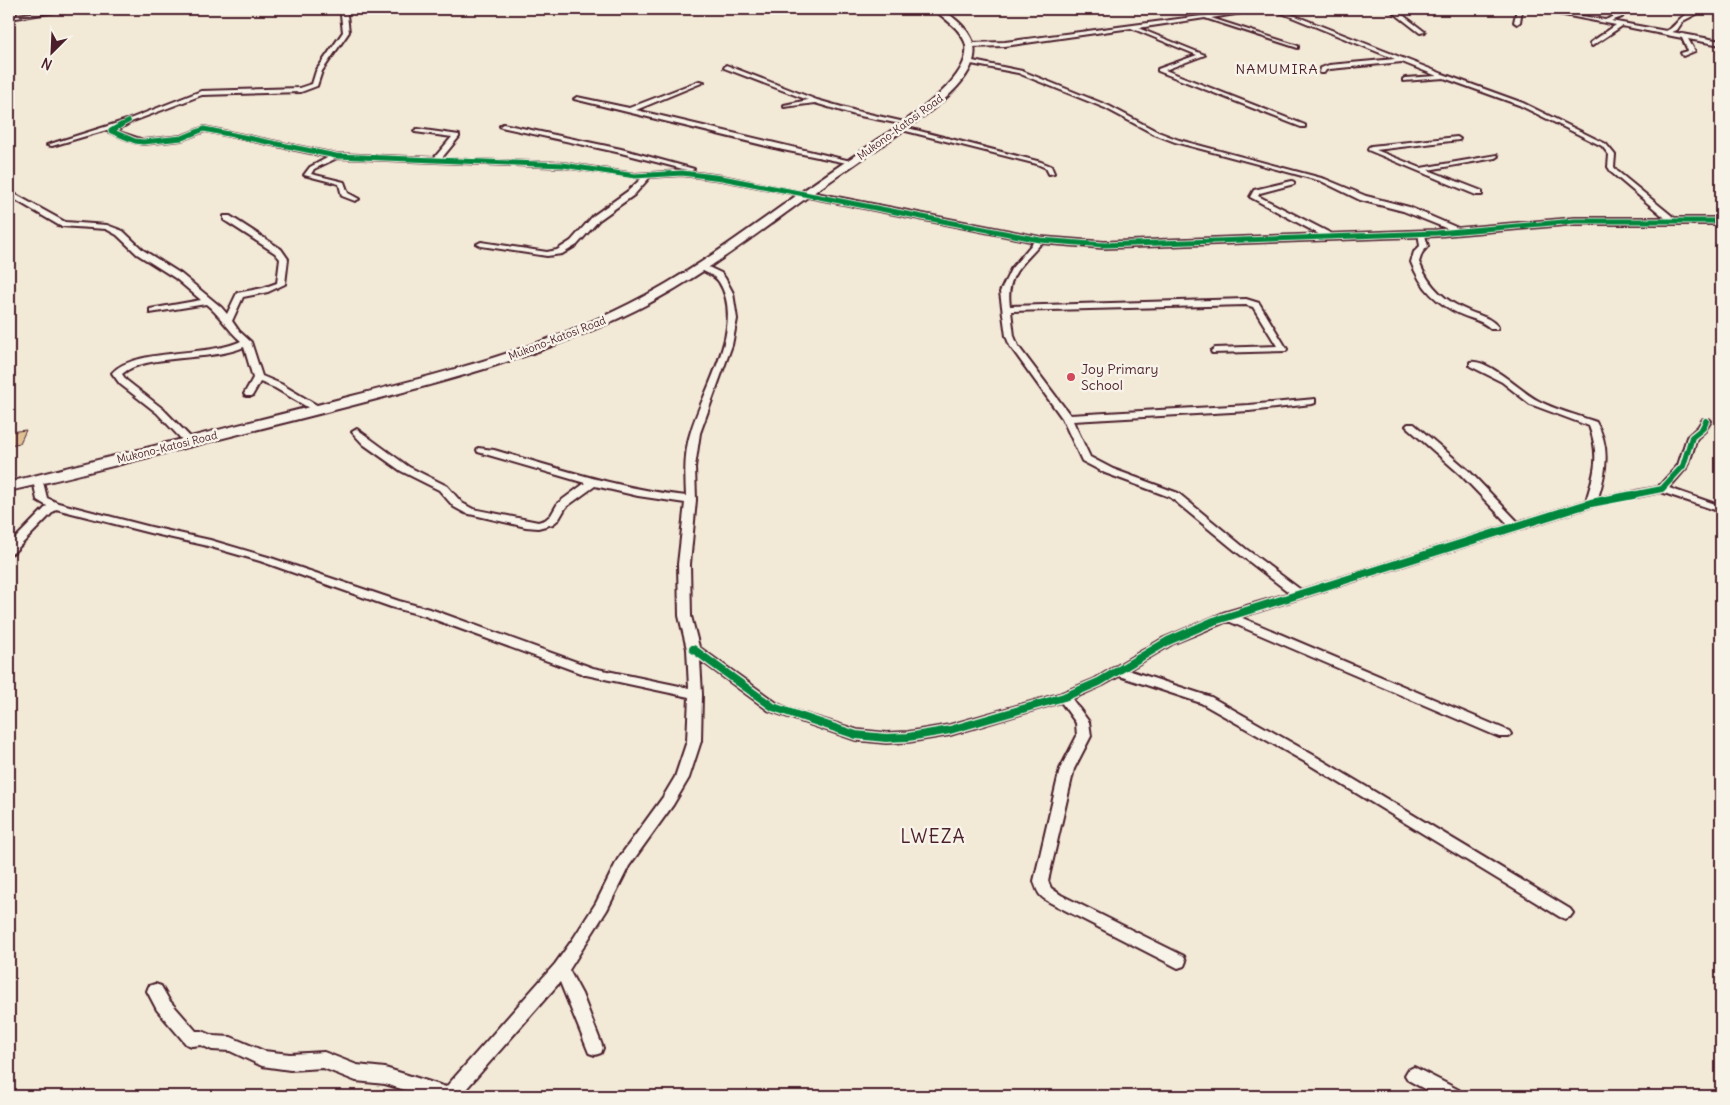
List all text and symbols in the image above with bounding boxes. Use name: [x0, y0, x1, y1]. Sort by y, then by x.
north arrow: [28, 28, 78, 78]
text: N: [39, 54, 55, 74]
district label: NAMUMIRA: [1236, 60, 1318, 78]
street label: Mukono-Katosi Road: [854, 91, 946, 163]
street label: Mukono-Katosi Road: [506, 313, 608, 363]
place label: Joy Primary School: [1081, 360, 1158, 394]
marker: Joy Primary School: [1065, 371, 1077, 383]
street label: Mukono-Katosi Road: [115, 428, 219, 466]
district label: LWEZA: [900, 824, 966, 848]

